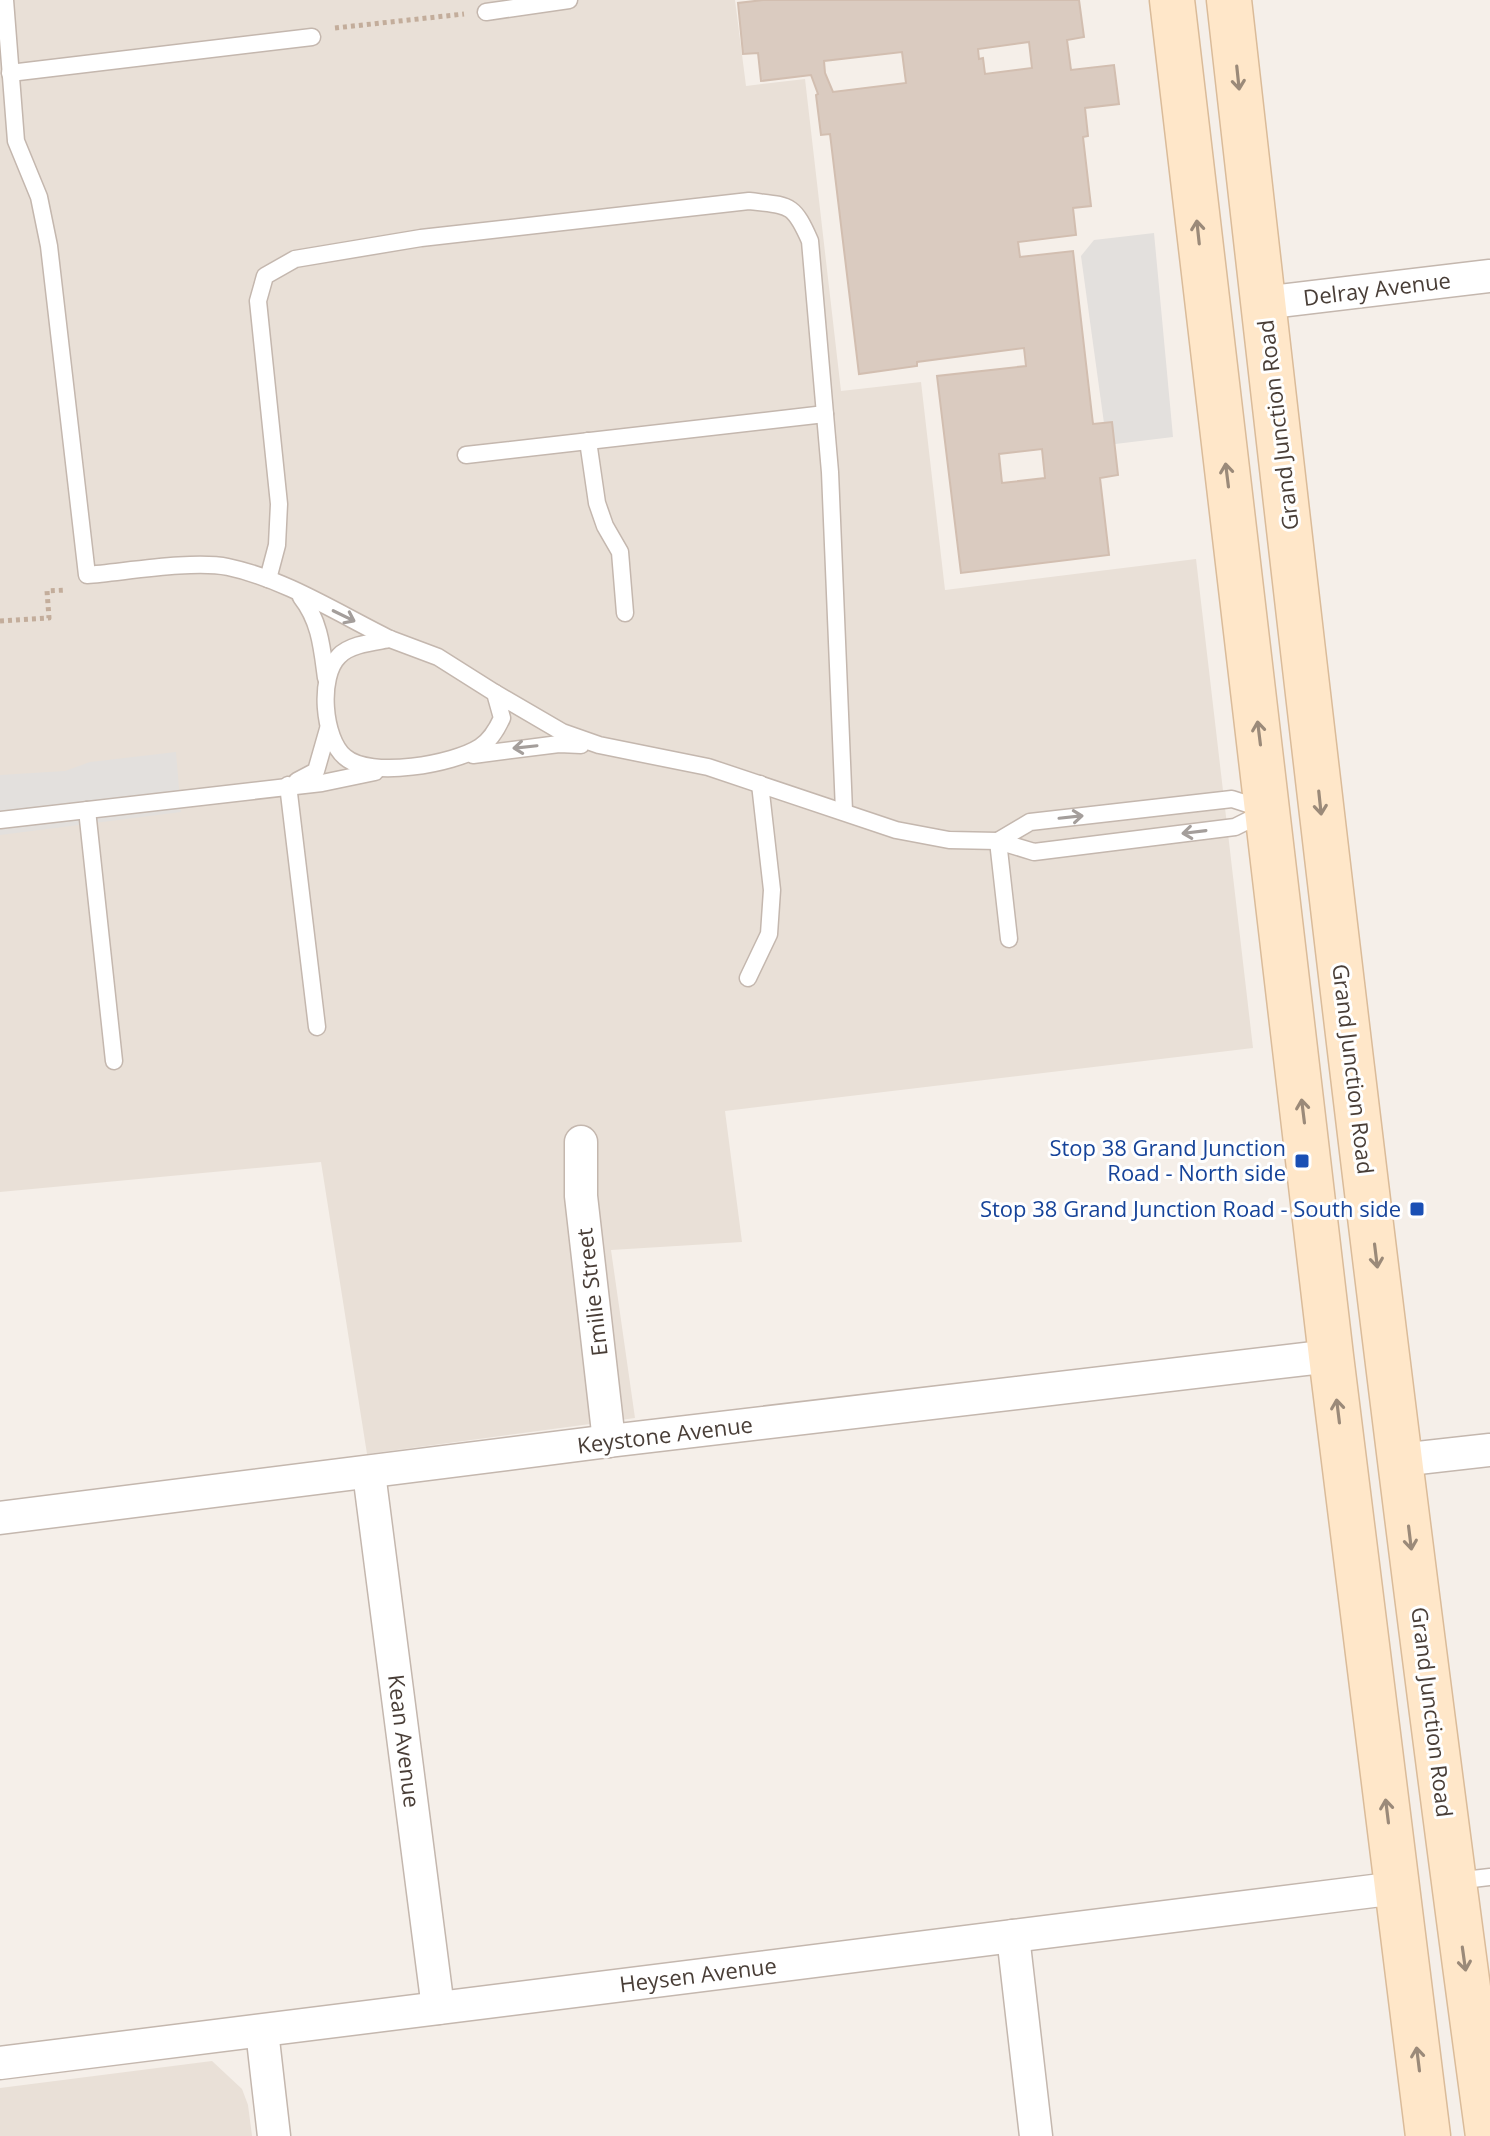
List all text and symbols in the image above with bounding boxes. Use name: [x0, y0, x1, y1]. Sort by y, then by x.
one-way arrow: [1230, 64, 1245, 90]
one-way arrow: [1191, 219, 1206, 246]
street label: Delray Avenue: [1301, 264, 1452, 312]
street label: Grand Junction Road: [1249, 318, 1305, 532]
one-way arrow: [1219, 463, 1234, 488]
one-way arrow: [331, 609, 355, 624]
one-way arrow: [1251, 721, 1266, 746]
one-way arrow: [512, 739, 539, 754]
one-way arrow: [1313, 789, 1328, 816]
one-way arrow: [1057, 810, 1083, 825]
one-way arrow: [1182, 825, 1208, 840]
street label: Grand Junction Road: [1326, 962, 1382, 1176]
one-way arrow: [1295, 1099, 1310, 1125]
place label: Stop 38 Grand Junction Road - North side: [1049, 1132, 1286, 1187]
marker: Stop 38 Grand Junction Road - North side: [1293, 1152, 1311, 1170]
place label: Stop 38 Grand Junction Road - South side: [980, 1193, 1401, 1223]
marker: Stop 38 Grand Junction Road - South side: [1408, 1200, 1426, 1218]
street label: Emilie Street: [568, 1226, 614, 1358]
one-way arrow: [1369, 1243, 1384, 1268]
one-way arrow: [1330, 1399, 1345, 1425]
street label: Keystone Avenue: [575, 1408, 754, 1460]
one-way arrow: [1403, 1525, 1418, 1550]
street label: Grand Junction Road: [1405, 1605, 1461, 1819]
street label: Kean Avenue: [382, 1673, 428, 1809]
one-way arrow: [1380, 1798, 1395, 1825]
one-way arrow: [1457, 1946, 1472, 1971]
street label: Heysen Avenue: [618, 1949, 778, 1999]
one-way arrow: [1410, 2046, 1425, 2072]

